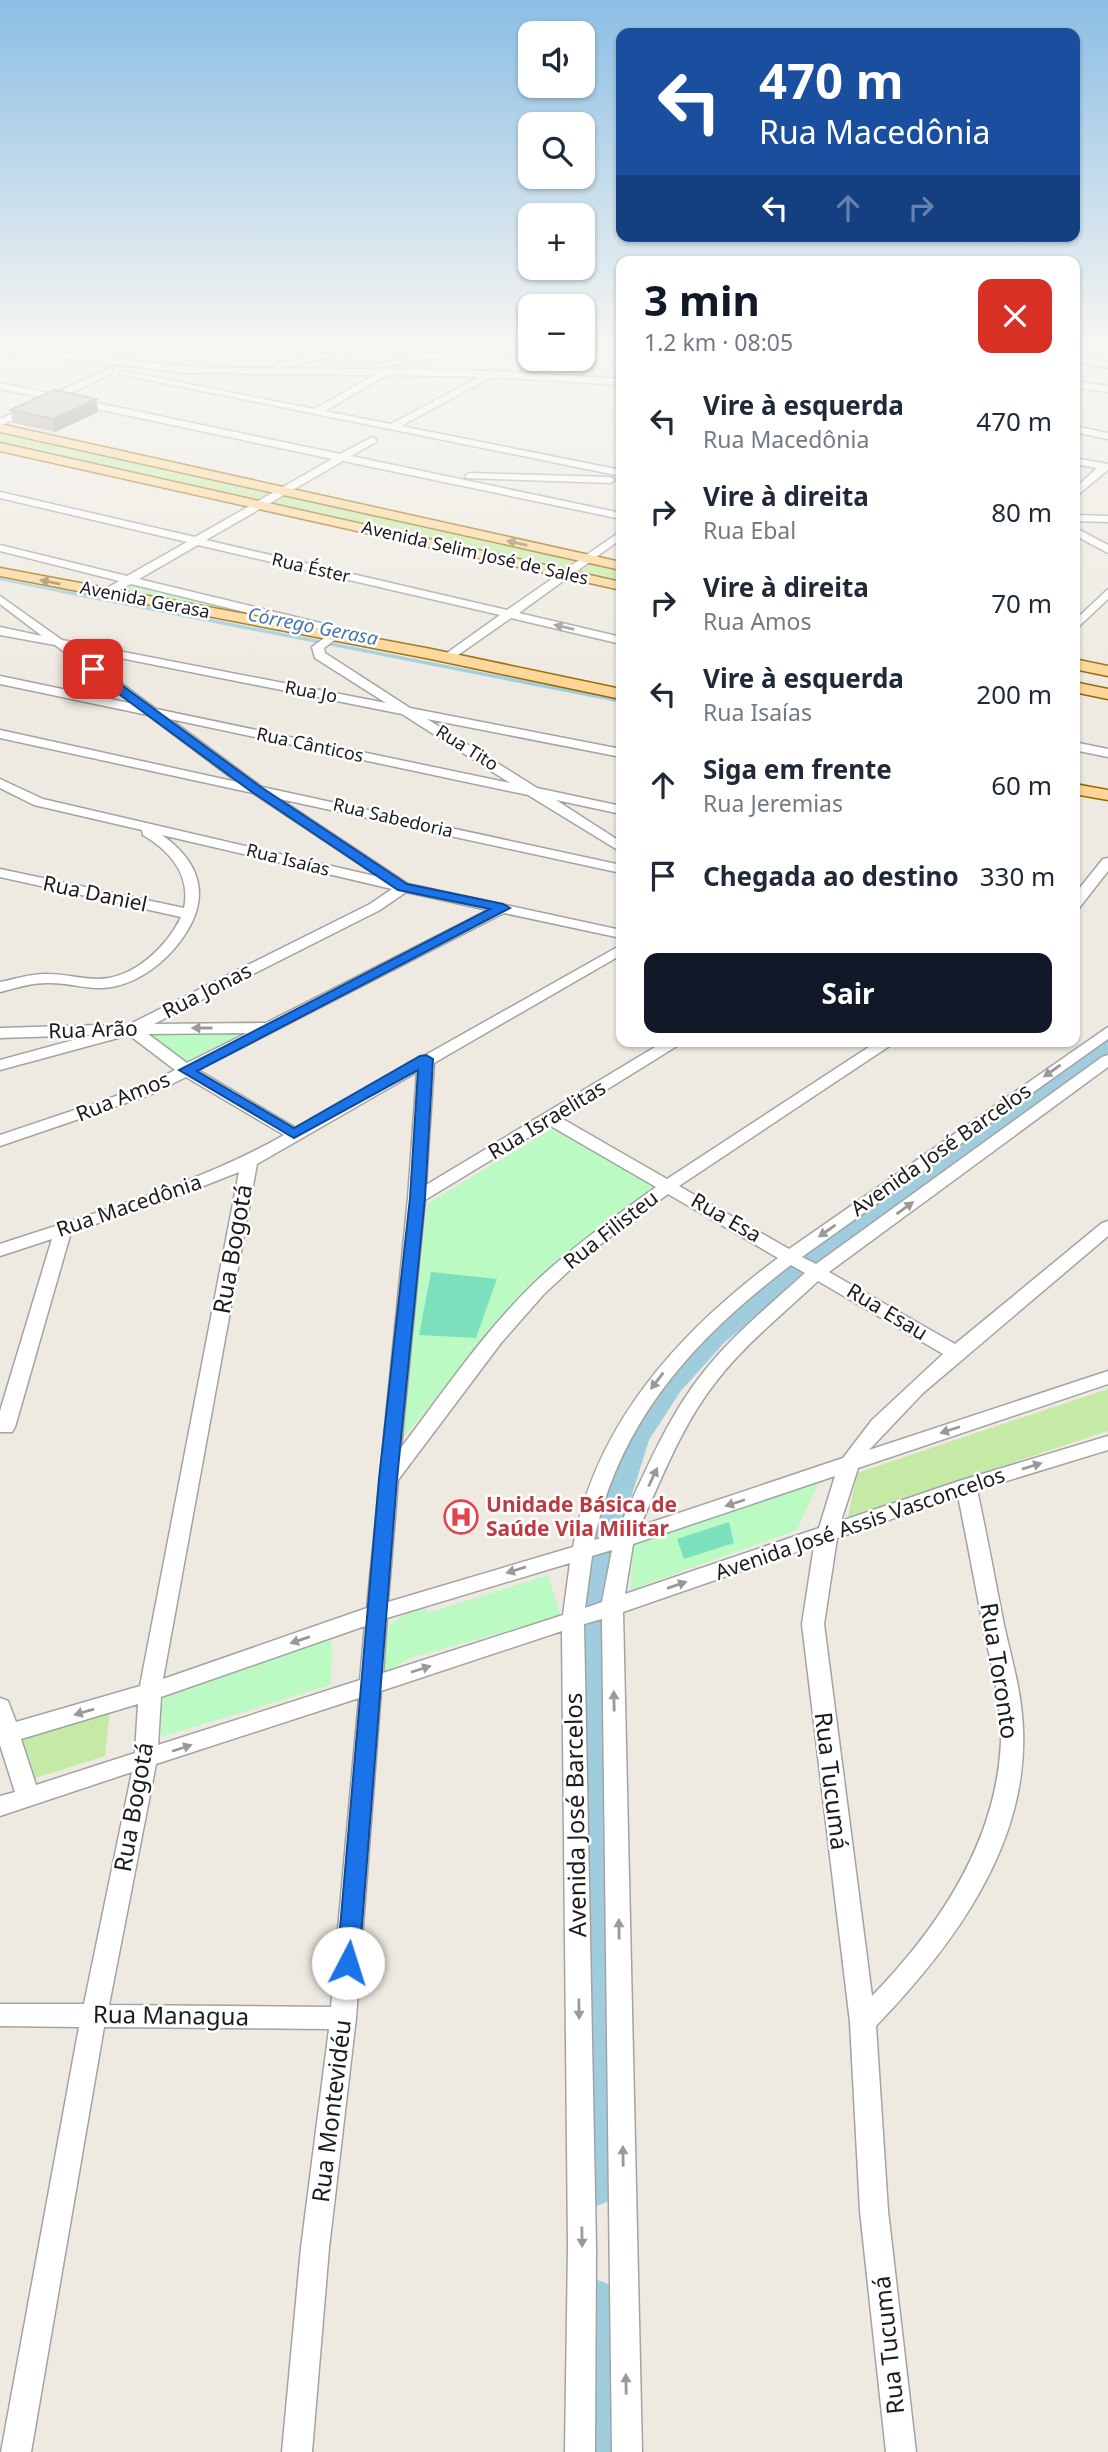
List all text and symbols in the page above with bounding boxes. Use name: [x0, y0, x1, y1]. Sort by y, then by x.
map controls: [518, 21, 595, 371]
button: sound: [518, 21, 595, 98]
text: 470 m: [759, 47, 904, 113]
icon: left: [644, 56, 735, 147]
text: Rua Macedônia: [759, 110, 990, 153]
button: search: [518, 112, 595, 189]
icon: left: [756, 189, 794, 227]
icon: ahead: [829, 189, 867, 227]
icon: right: [902, 189, 940, 227]
button: +: [518, 203, 595, 280]
text: 3 min: [644, 271, 760, 328]
button: close: [978, 279, 1052, 353]
button: −: [518, 294, 595, 371]
text: 1.2 km · 08:05: [644, 326, 793, 358]
text: Vire à esquerda: [703, 387, 904, 423]
icon: left: [644, 402, 682, 440]
text: 470 m: [976, 403, 1052, 439]
text: Rua Macedônia: [703, 423, 869, 455]
text: Vire à direita: [703, 478, 869, 514]
icon: right: [644, 493, 682, 531]
text: 80 m: [991, 494, 1052, 530]
street label: Avenida Selim José de Sales: [360, 514, 591, 590]
text: Rua Ebal: [703, 514, 796, 546]
one-way arrow: [506, 537, 528, 548]
street label: Rua Éster: [270, 546, 353, 588]
text: Vire à direita: [703, 569, 869, 605]
street label: Avenida Gerasa: [78, 575, 212, 623]
one-way arrow: [39, 576, 61, 587]
icon: right: [644, 584, 682, 622]
text: 70 m: [991, 585, 1052, 621]
water label: Córrego Gerasa: [246, 601, 380, 651]
text: Rua Amos: [703, 605, 812, 637]
one-way arrow: [553, 621, 575, 632]
pin: [63, 639, 123, 699]
icon: arrive: [74, 650, 112, 688]
text: Vire à esquerda: [703, 660, 904, 696]
street label: Rua Jo: [283, 674, 339, 708]
icon: left: [644, 675, 682, 713]
text: 200 m: [976, 676, 1052, 712]
text: Rua Isaías: [703, 696, 812, 728]
street label: Rua Tito: [432, 719, 503, 776]
street label: Rua Cânticos: [254, 721, 366, 767]
text: Siga em frente: [703, 751, 892, 787]
icon: ahead: [644, 766, 682, 804]
text: 60 m: [991, 767, 1052, 803]
text: Rua Jeremias: [703, 787, 843, 819]
street label: Rua Sabedoria: [331, 792, 456, 842]
street label: Rua Isaías: [244, 837, 333, 881]
icon: arrive: [644, 857, 682, 895]
text: Chegada ao destino: [703, 858, 959, 894]
text: 330 m: [980, 858, 1055, 894]
street label: Rua Daniel: [40, 868, 150, 918]
button: Sair: [644, 953, 1052, 1033]
street label: Rua Jonas: [157, 956, 256, 1024]
street label: Rua Arão: [48, 1013, 138, 1045]
one-way arrow: [191, 1022, 213, 1034]
one-way arrow: [1043, 1064, 1061, 1078]
street label: Rua Amos: [71, 1065, 174, 1128]
street label: Rua Israelitas: [482, 1073, 611, 1165]
street label: Avenida José Barcelos: [845, 1076, 1036, 1222]
street label: Rua Macedônia: [52, 1167, 205, 1243]
street label: Rua Bogotá: [204, 1181, 259, 1316]
street label: Rua Filisteu: [557, 1183, 663, 1275]
street label: Rua Esa: [686, 1186, 767, 1248]
one-way arrow: [895, 1201, 914, 1215]
one-way arrow: [818, 1224, 836, 1238]
street label: Rua Esau: [842, 1276, 933, 1346]
one-way arrow: [650, 1372, 664, 1390]
one-way arrow: [940, 1425, 961, 1436]
street label: Avenida José Assis Vasconcelos: [711, 1460, 1008, 1586]
one-way arrow: [1021, 1461, 1042, 1471]
one-way arrow: [647, 1467, 658, 1487]
place label: Unidade Básica de Saúde Vila Militar: [486, 1490, 677, 1542]
hospital icon: Unidade Básica de Saúde Vila Militar: [442, 1498, 480, 1536]
one-way arrow: [724, 1498, 745, 1509]
one-way arrow: [505, 1565, 526, 1576]
one-way arrow: [666, 1579, 687, 1590]
street label: Rua Toronto: [973, 1600, 1028, 1741]
one-way arrow: [289, 1635, 310, 1646]
one-way arrow: [411, 1664, 432, 1674]
one-way arrow: [608, 1690, 620, 1712]
street label: Avenida José Barcelos: [556, 1692, 593, 1938]
one-way arrow: [73, 1707, 94, 1717]
street label: Rua Tucumá: [808, 1710, 857, 1852]
street label: Rua Bogotá: [105, 1739, 160, 1874]
one-way arrow: [171, 1742, 192, 1753]
one-way arrow: [613, 1918, 624, 1940]
position arrow: [311, 1926, 385, 2000]
street label: Rua Managua: [93, 1997, 249, 2032]
one-way arrow: [573, 1999, 584, 2021]
street label: Rua Montevidéu: [303, 2018, 358, 2204]
one-way arrow: [617, 2145, 629, 2167]
one-way arrow: [576, 2226, 587, 2248]
street label: Rua Tucumá: [864, 2274, 911, 2416]
one-way arrow: [621, 2373, 632, 2395]

